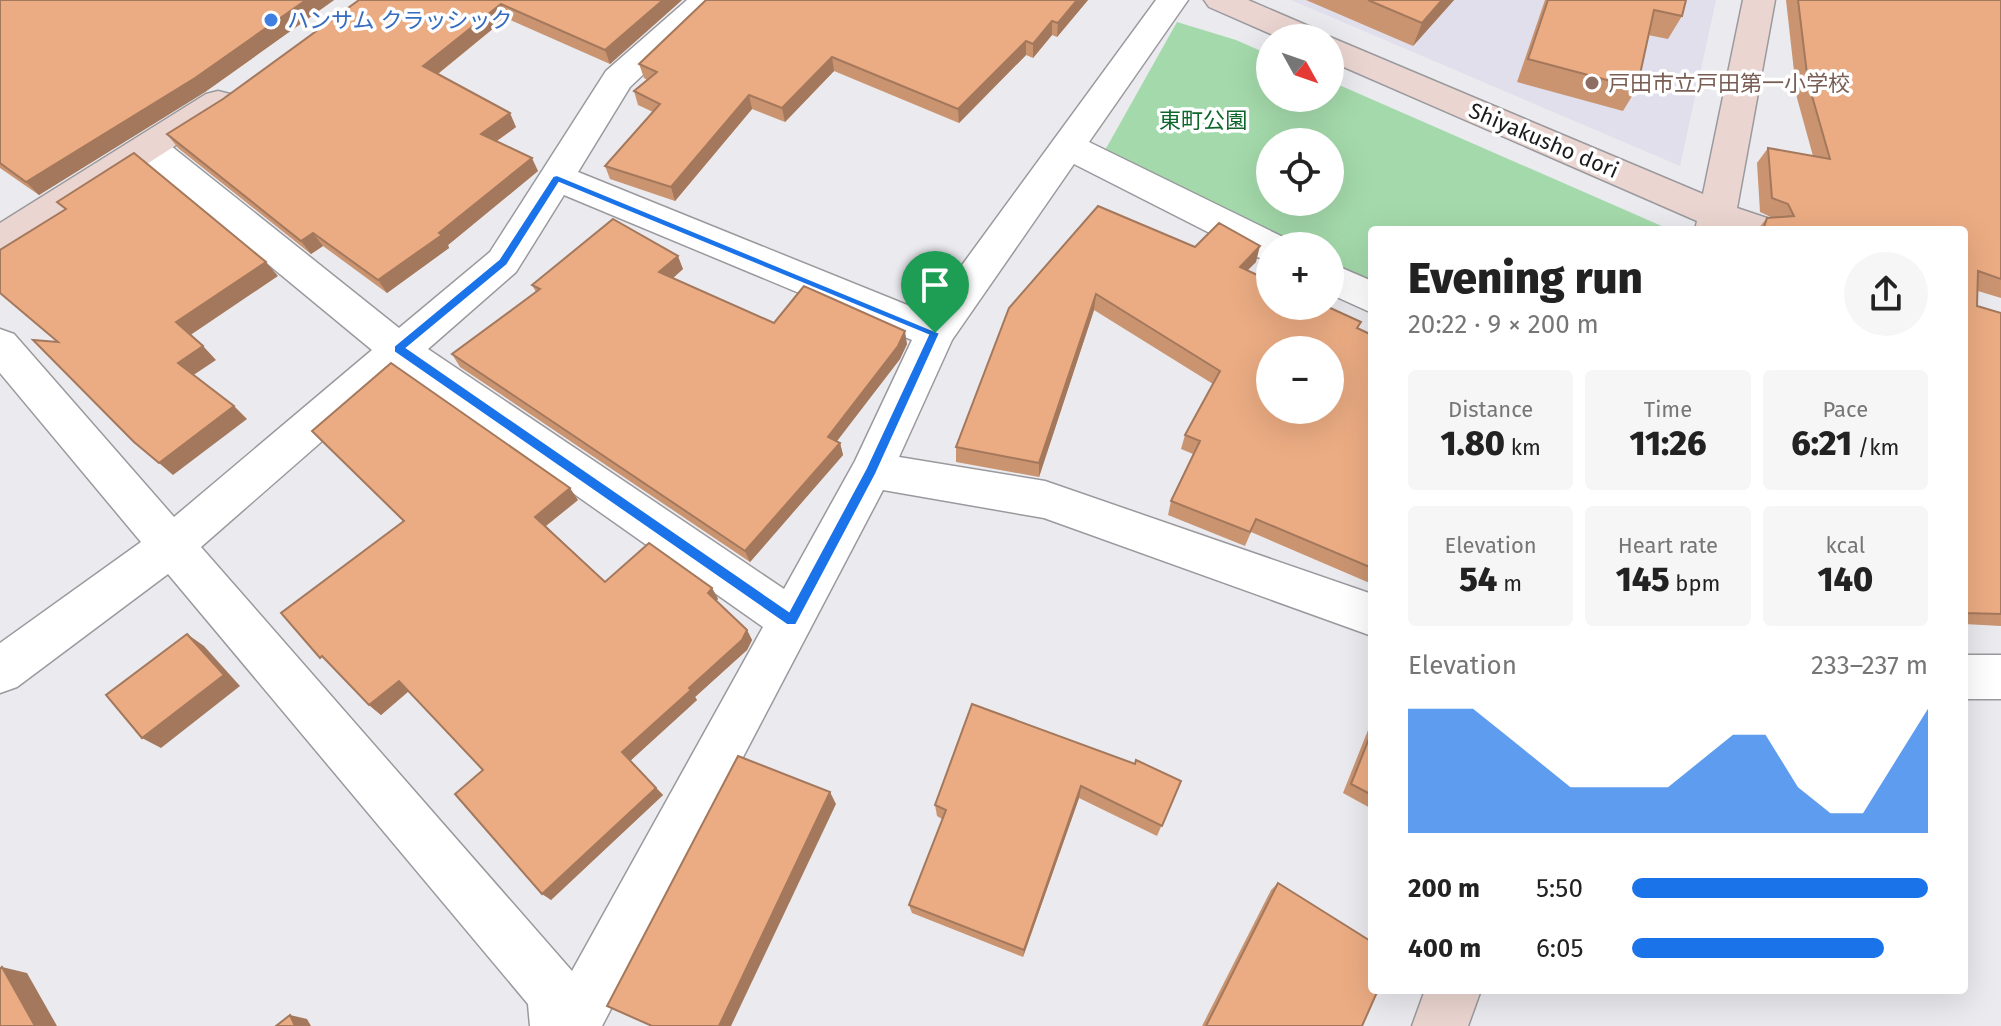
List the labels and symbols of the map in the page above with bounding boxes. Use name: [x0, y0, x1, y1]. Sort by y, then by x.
place label: ハンサム クラッシック: [287, 7, 512, 34]
marker: ハンサム クラッシック: [262, 11, 280, 29]
north arrow: [1256, 24, 1344, 112]
place label: 戸田市立戸田第一小学校: [1608, 70, 1850, 97]
marker: 戸田市立戸田第一小学校: [1583, 74, 1601, 92]
street label: Shiyakusho dori: [1465, 97, 1623, 184]
park label: 東町公園: [1159, 107, 1247, 134]
pin: [901, 251, 969, 333]

